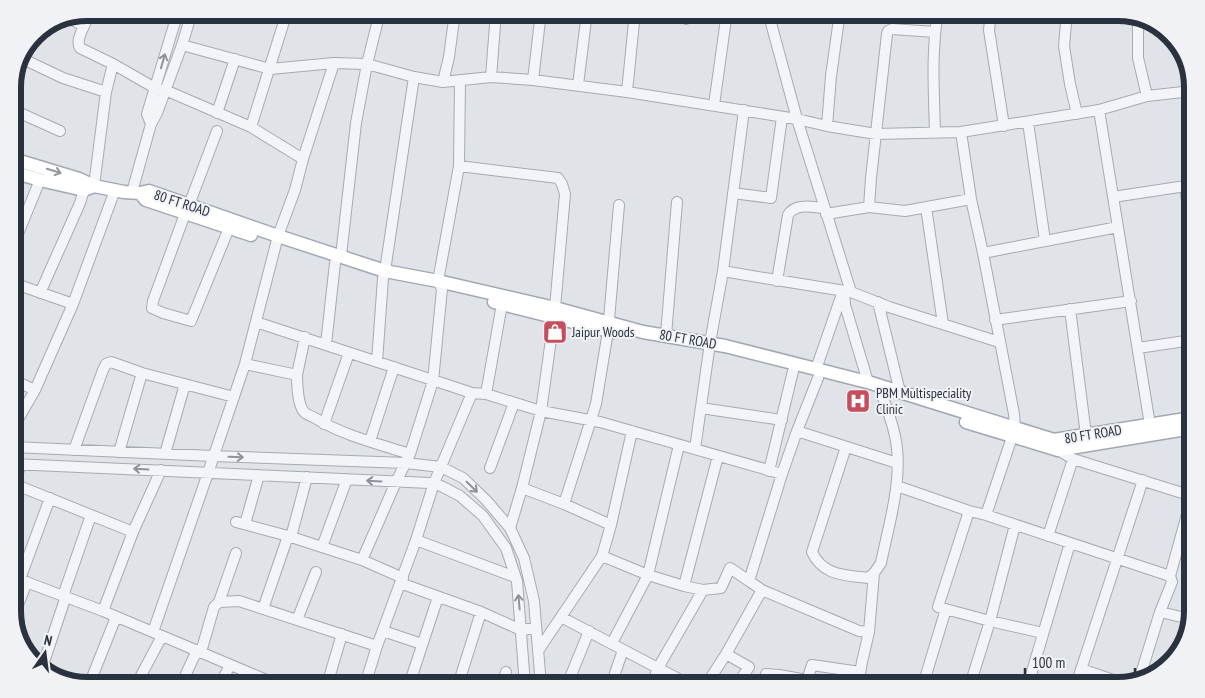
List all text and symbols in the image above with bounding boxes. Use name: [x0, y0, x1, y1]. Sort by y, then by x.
one-way arrow: [159, 53, 169, 69]
one-way arrow: [45, 167, 61, 177]
street label: 80 FT ROAD: [152, 186, 212, 220]
shop icon: Jaipur Woods: [542, 319, 568, 345]
place label: Jaipur Woods: [571, 323, 635, 341]
street label: 80 FT ROAD: [658, 325, 718, 353]
place label: PBM Multispeciality Clinic: [876, 384, 972, 418]
hospital icon: PBM Multispeciality Clinic: [845, 388, 871, 414]
street label: 80 FT ROAD: [1063, 421, 1123, 447]
one-way arrow: [228, 452, 244, 462]
one-way arrow: [134, 465, 150, 474]
one-way arrow: [366, 476, 382, 485]
one-way arrow: [466, 481, 479, 493]
one-way arrow: [514, 594, 523, 610]
north arrow: [20, 628, 70, 678]
text: N: [42, 631, 54, 650]
scale bar: [1025, 646, 1135, 678]
text: 100 m: [1032, 653, 1065, 672]

